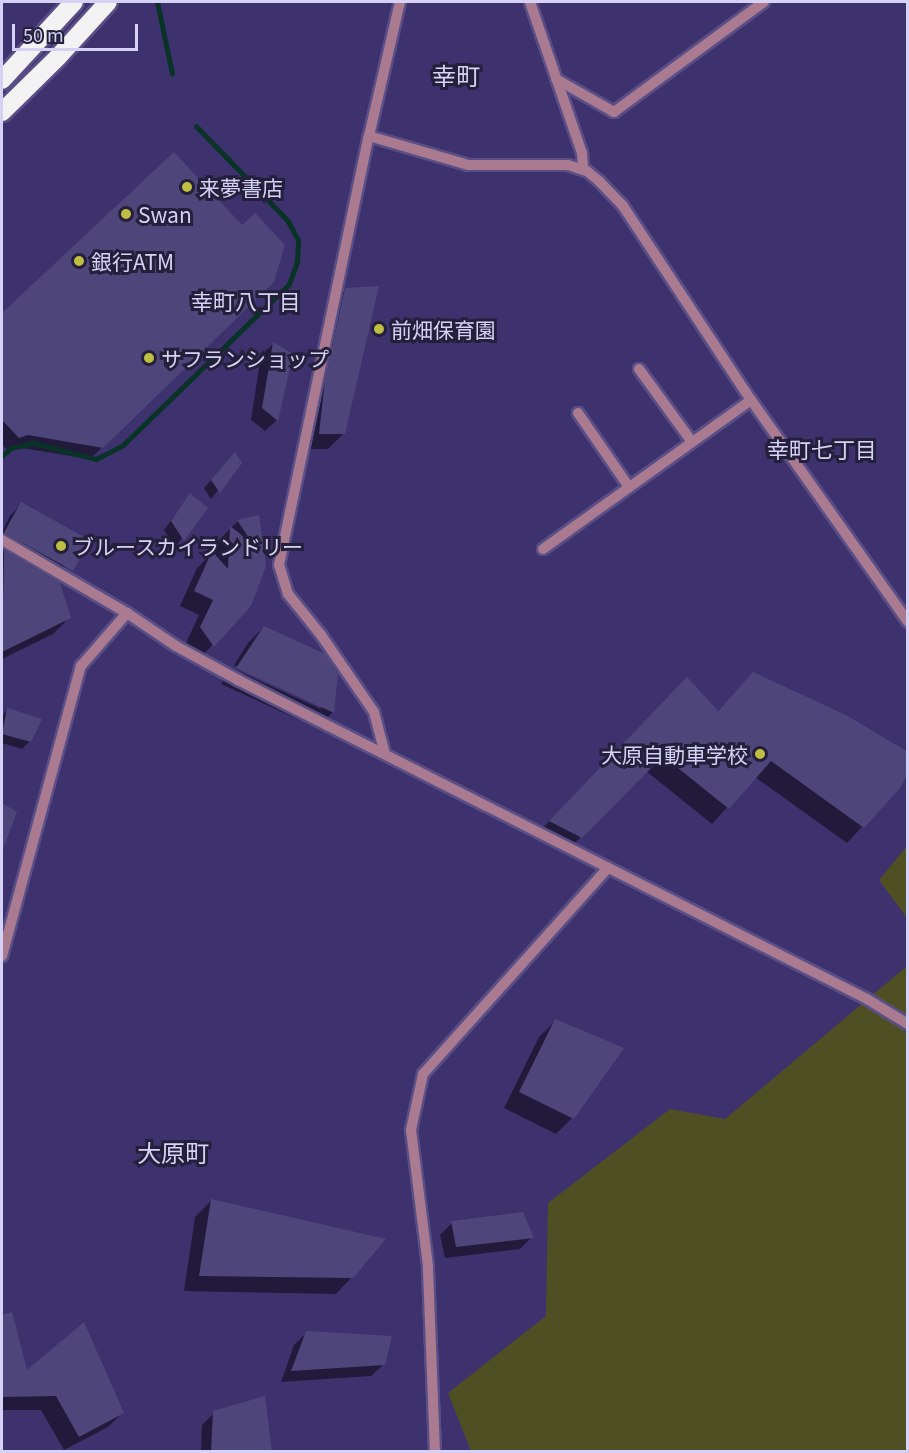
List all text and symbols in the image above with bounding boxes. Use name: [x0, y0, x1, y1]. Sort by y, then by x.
scale bar: [15, 12, 141, 50]
text: 50 m: [23, 21, 64, 47]
district label: 幸町: [432, 61, 480, 89]
place label: 来夢書店: [199, 174, 283, 200]
marker: 来夢書店: [180, 180, 194, 194]
place label: Swan: [138, 201, 192, 227]
marker: Swan: [119, 207, 133, 221]
place label: 銀行ATM: [91, 248, 174, 274]
marker: 銀行ATM: [72, 254, 86, 268]
district label: 幸町八丁目: [191, 288, 301, 314]
place label: 前畑保育園: [391, 316, 496, 342]
marker: 前畑保育園: [372, 322, 386, 336]
place label: サフランショップ: [161, 345, 329, 371]
marker: サフランショップ: [142, 351, 156, 365]
district label: 幸町七丁目: [767, 436, 877, 462]
place label: ブルースカイランドリー: [73, 533, 304, 559]
marker: ブルースカイランドリー: [54, 539, 68, 553]
place label: 大原自動車学校: [601, 741, 748, 767]
marker: 大原自動車学校: [753, 747, 767, 761]
district label: 大原町: [137, 1138, 209, 1166]

